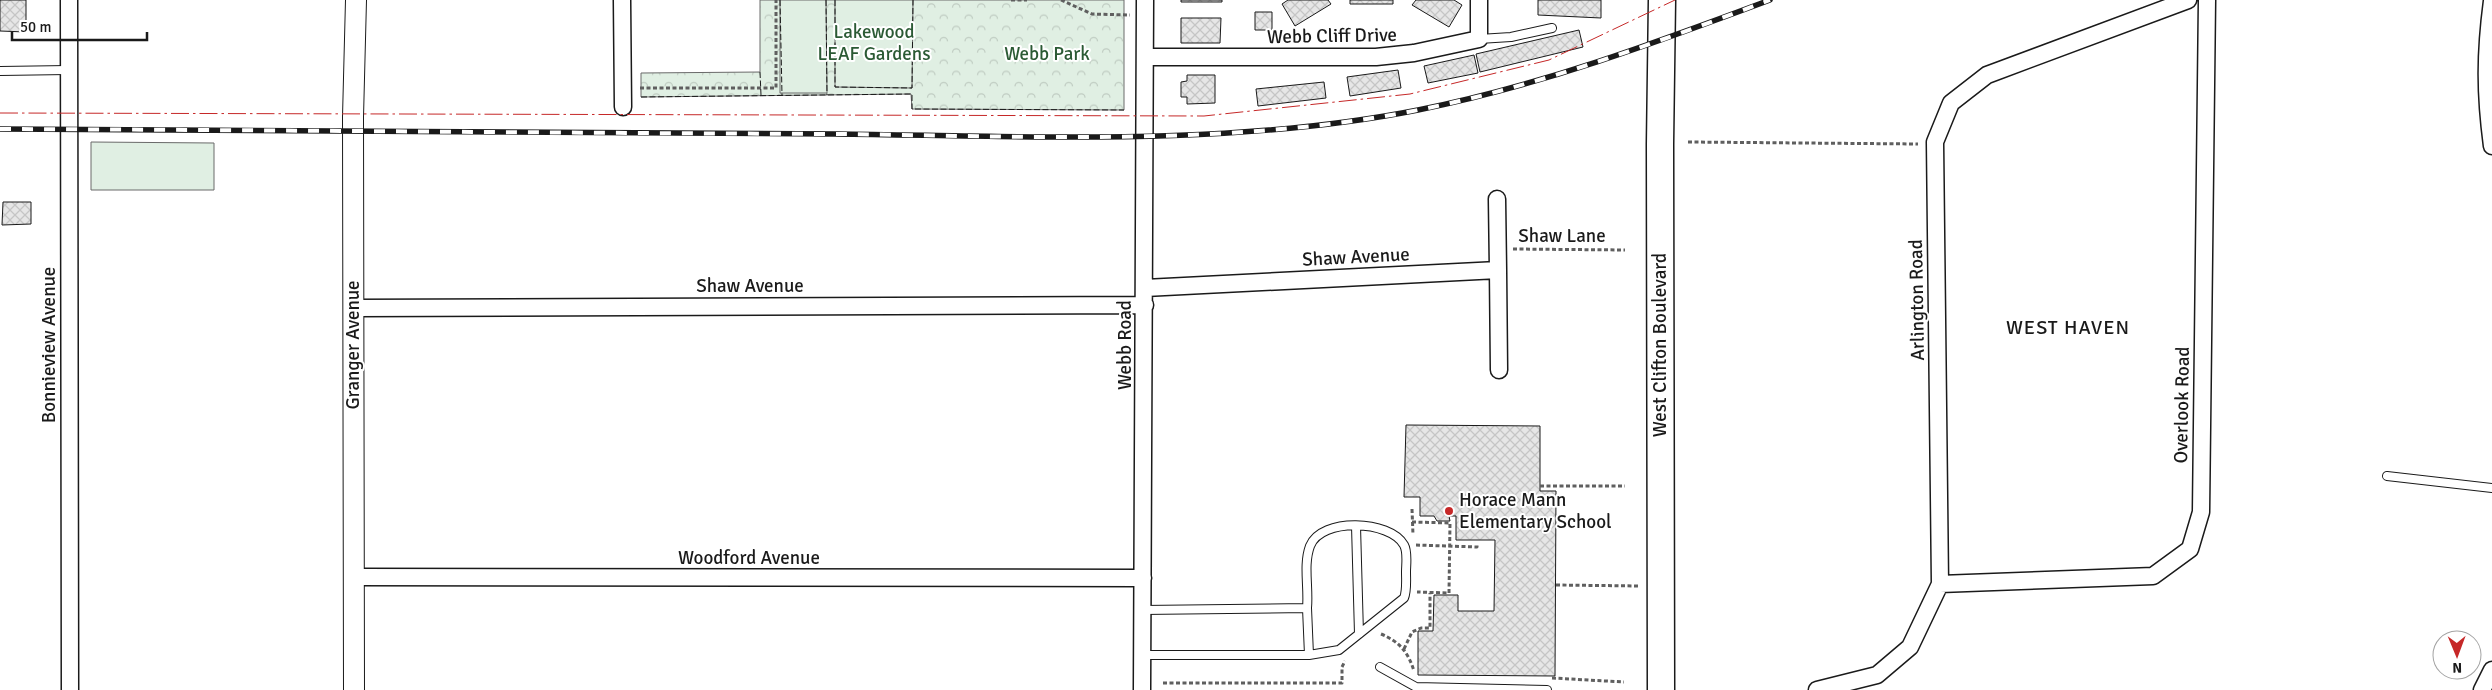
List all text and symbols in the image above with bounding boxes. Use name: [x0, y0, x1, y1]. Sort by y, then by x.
scale bar: [12, 10, 148, 42]
text: 50 m: [20, 18, 51, 36]
park label: Lakewood LEAF Gardens: [817, 20, 931, 66]
street label: Webb Cliff Drive: [1267, 23, 1397, 49]
park label: Webb Park: [1004, 42, 1090, 66]
street label: Shaw Lane: [1518, 224, 1606, 248]
street label: Arlington Road: [1904, 239, 1930, 361]
street label: Shaw Avenue: [1302, 242, 1410, 272]
street label: West Clifton Boulevard: [1648, 253, 1672, 437]
street label: Bonnieview Avenue: [37, 267, 61, 423]
street label: Shaw Avenue: [696, 274, 804, 298]
street label: Granger Avenue: [341, 280, 365, 410]
street label: Webb Road: [1113, 300, 1137, 390]
district label: WEST HAVEN: [2006, 315, 2130, 340]
street label: Overlook Road: [2169, 346, 2195, 464]
place label: Horace Mann Elementary School: [1459, 488, 1612, 534]
marker: Horace Mann Elementary School: [1443, 505, 1455, 517]
street label: Woodford Avenue: [678, 546, 820, 570]
north arrow: [2432, 630, 2482, 680]
text: N: [2452, 659, 2462, 676]

